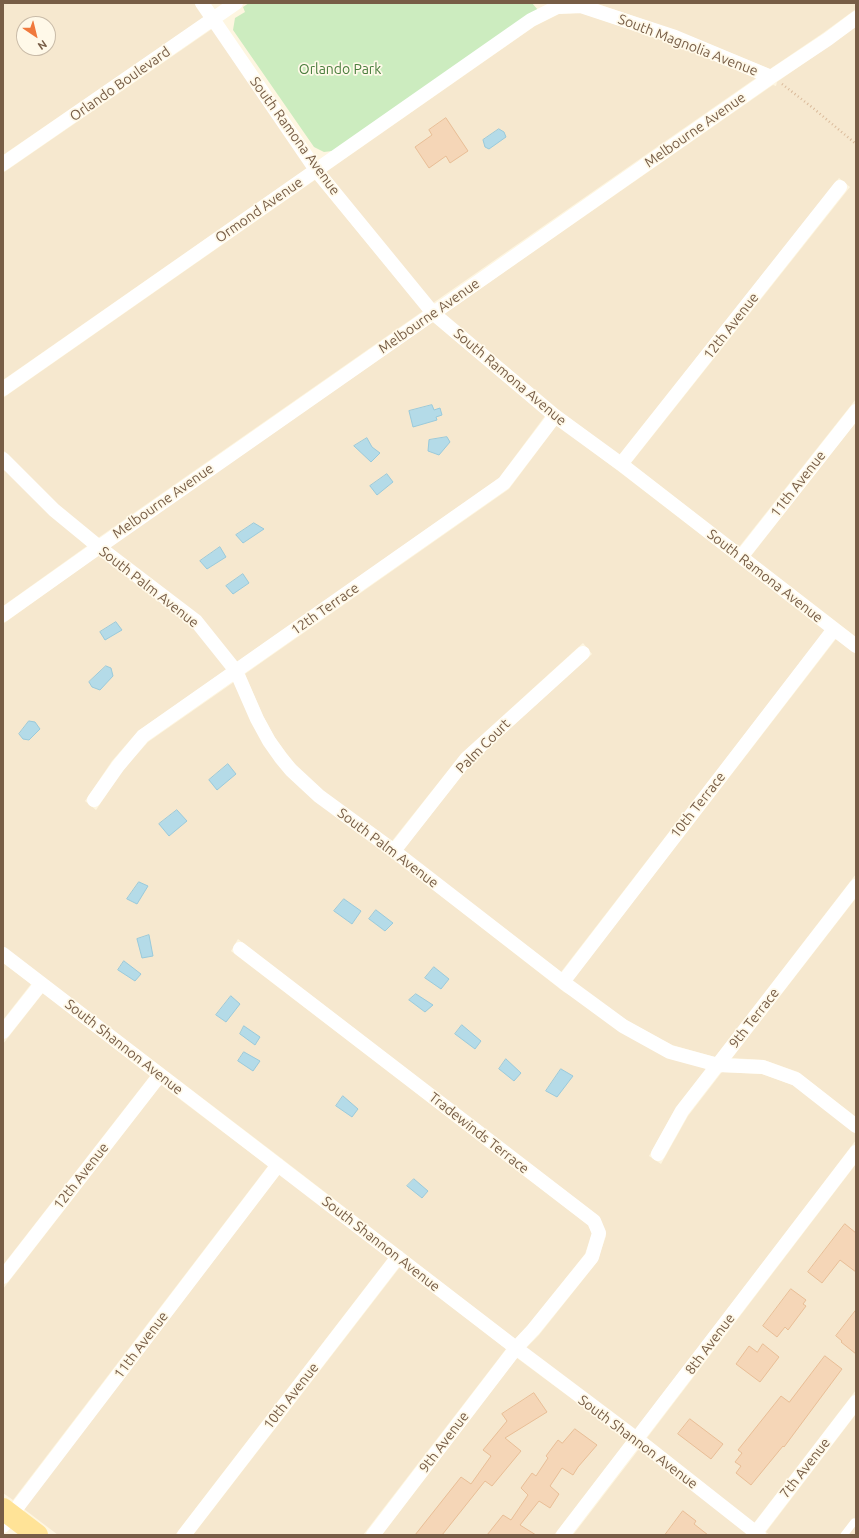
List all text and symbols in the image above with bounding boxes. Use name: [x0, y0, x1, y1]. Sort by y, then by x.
street label: South Magnolia Avenue: [616, 11, 760, 79]
north arrow: [16, 16, 56, 56]
text: N: [36, 38, 49, 52]
street label: Orlando Boulevard: [67, 43, 173, 125]
park label: Orlando Park: [299, 61, 381, 77]
street label: South Ramona Avenue: [246, 74, 344, 198]
street label: Melbourne Avenue: [641, 89, 749, 171]
street label: Ormond Avenue: [212, 174, 306, 246]
street label: Melbourne Avenue: [375, 275, 483, 357]
street label: 12th Avenue: [700, 289, 762, 363]
street label: South Ramona Avenue: [450, 325, 570, 429]
street label: 11th Avenue: [767, 447, 829, 521]
street label: Melbourne Avenue: [109, 460, 217, 542]
street label: South Ramona Avenue: [704, 526, 826, 626]
street label: South Palm Avenue: [96, 543, 202, 631]
street label: 12th Terrace: [288, 579, 362, 639]
street label: Palm Court: [452, 715, 514, 777]
street label: 10th Terrace: [667, 769, 729, 841]
street label: South Palm Avenue: [334, 805, 442, 891]
street label: 9th Terrace: [725, 985, 783, 1051]
street label: South Shannon Avenue: [62, 996, 186, 1098]
street label: Tradewinds Terrace: [426, 1089, 532, 1177]
street label: 12th Avenue: [50, 1139, 112, 1213]
street label: South Shannon Avenue: [319, 1193, 443, 1295]
street label: 11th Avenue: [110, 1308, 172, 1382]
street label: 8th Avenue: [682, 1310, 738, 1378]
street label: 10th Avenue: [260, 1359, 322, 1433]
street label: South Shannon Avenue: [575, 1392, 701, 1492]
street label: 9th Avenue: [416, 1408, 472, 1476]
street label: 7th Avenue: [776, 1435, 834, 1501]

